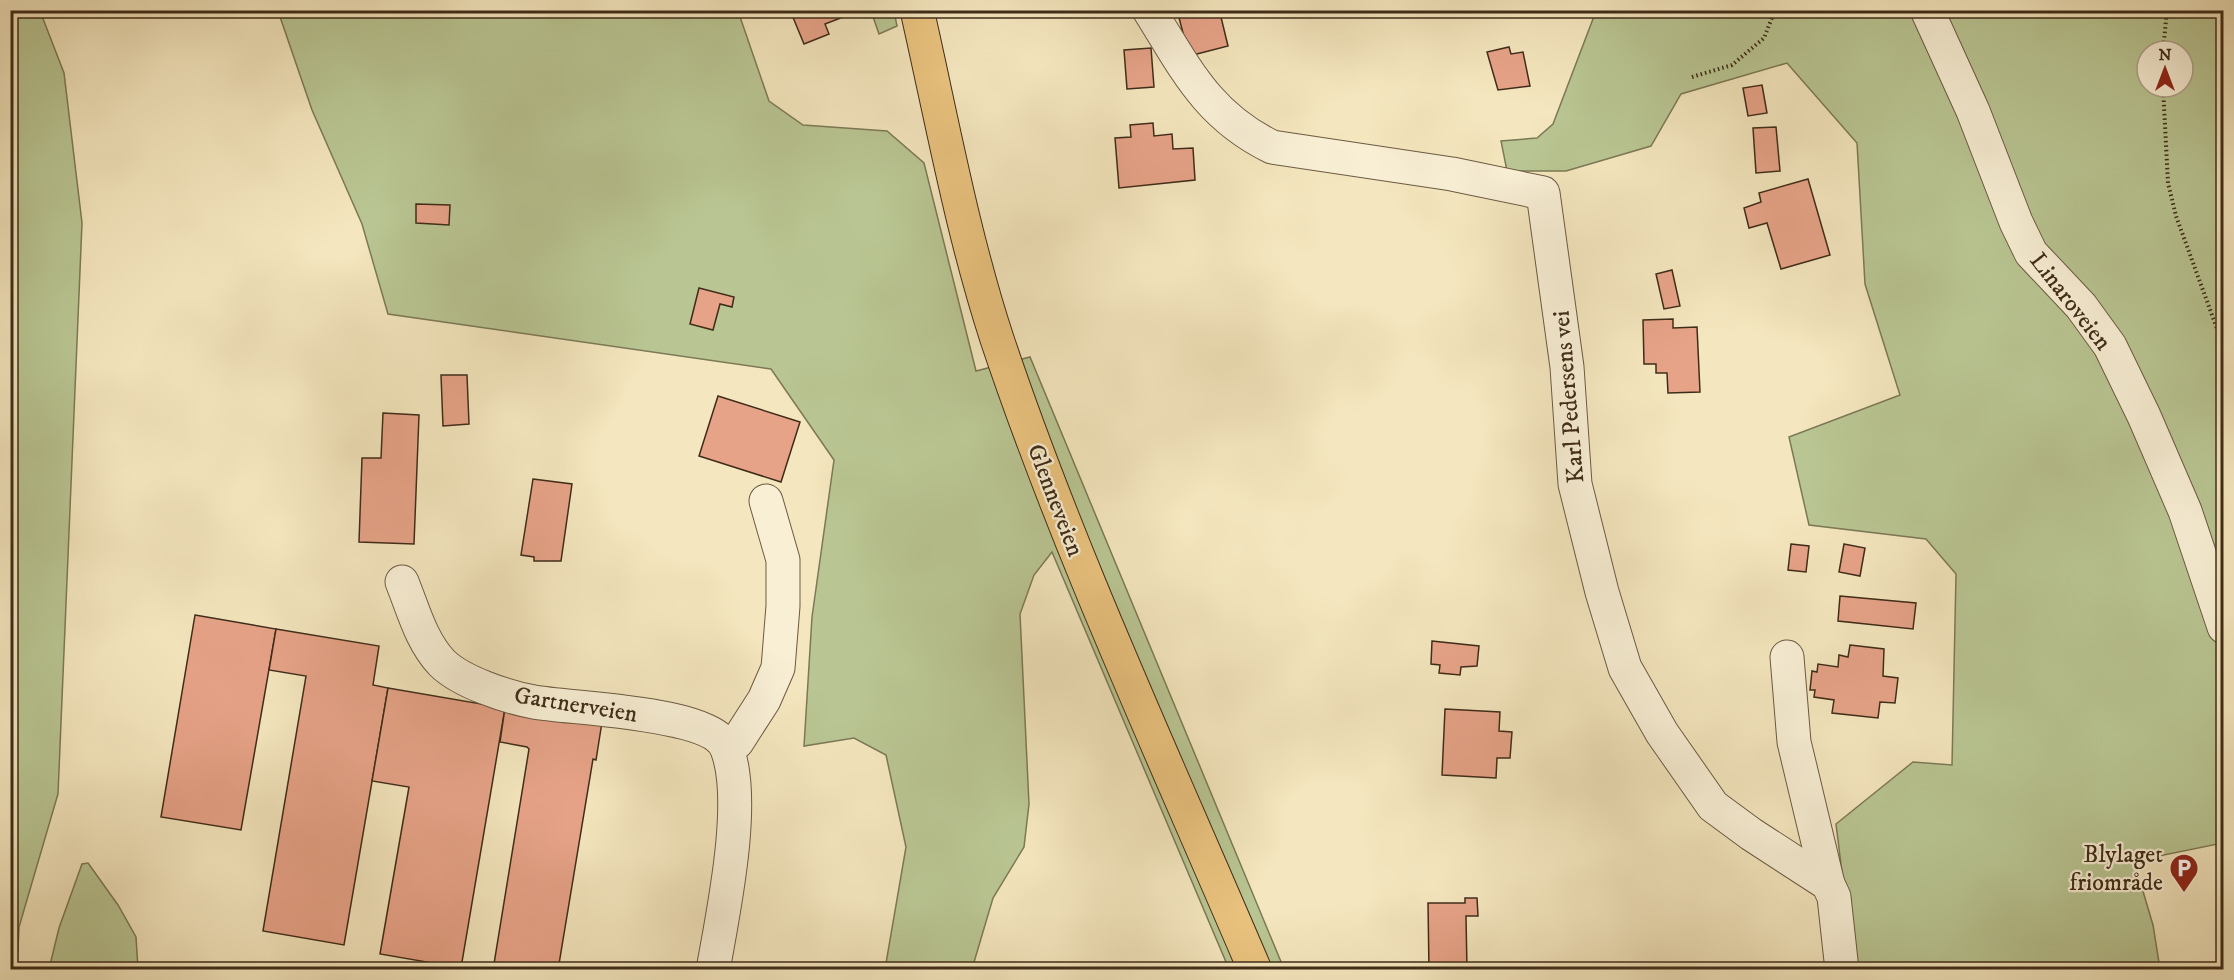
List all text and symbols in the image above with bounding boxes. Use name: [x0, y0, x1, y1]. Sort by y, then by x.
north arrow: [2135, 39, 2195, 99]
text: N: [2158, 45, 2172, 65]
street label: Linaroveien: [2023, 247, 2118, 357]
street label: Karl Pedersens vei: [1547, 309, 1591, 484]
street label: Glenneveien: [1020, 440, 1090, 561]
street label: Gartnerveien: [512, 680, 640, 730]
place label: Blylaget friområde: [2069, 840, 2163, 898]
parking icon: Blylaget friområde: [2168, 852, 2200, 894]

